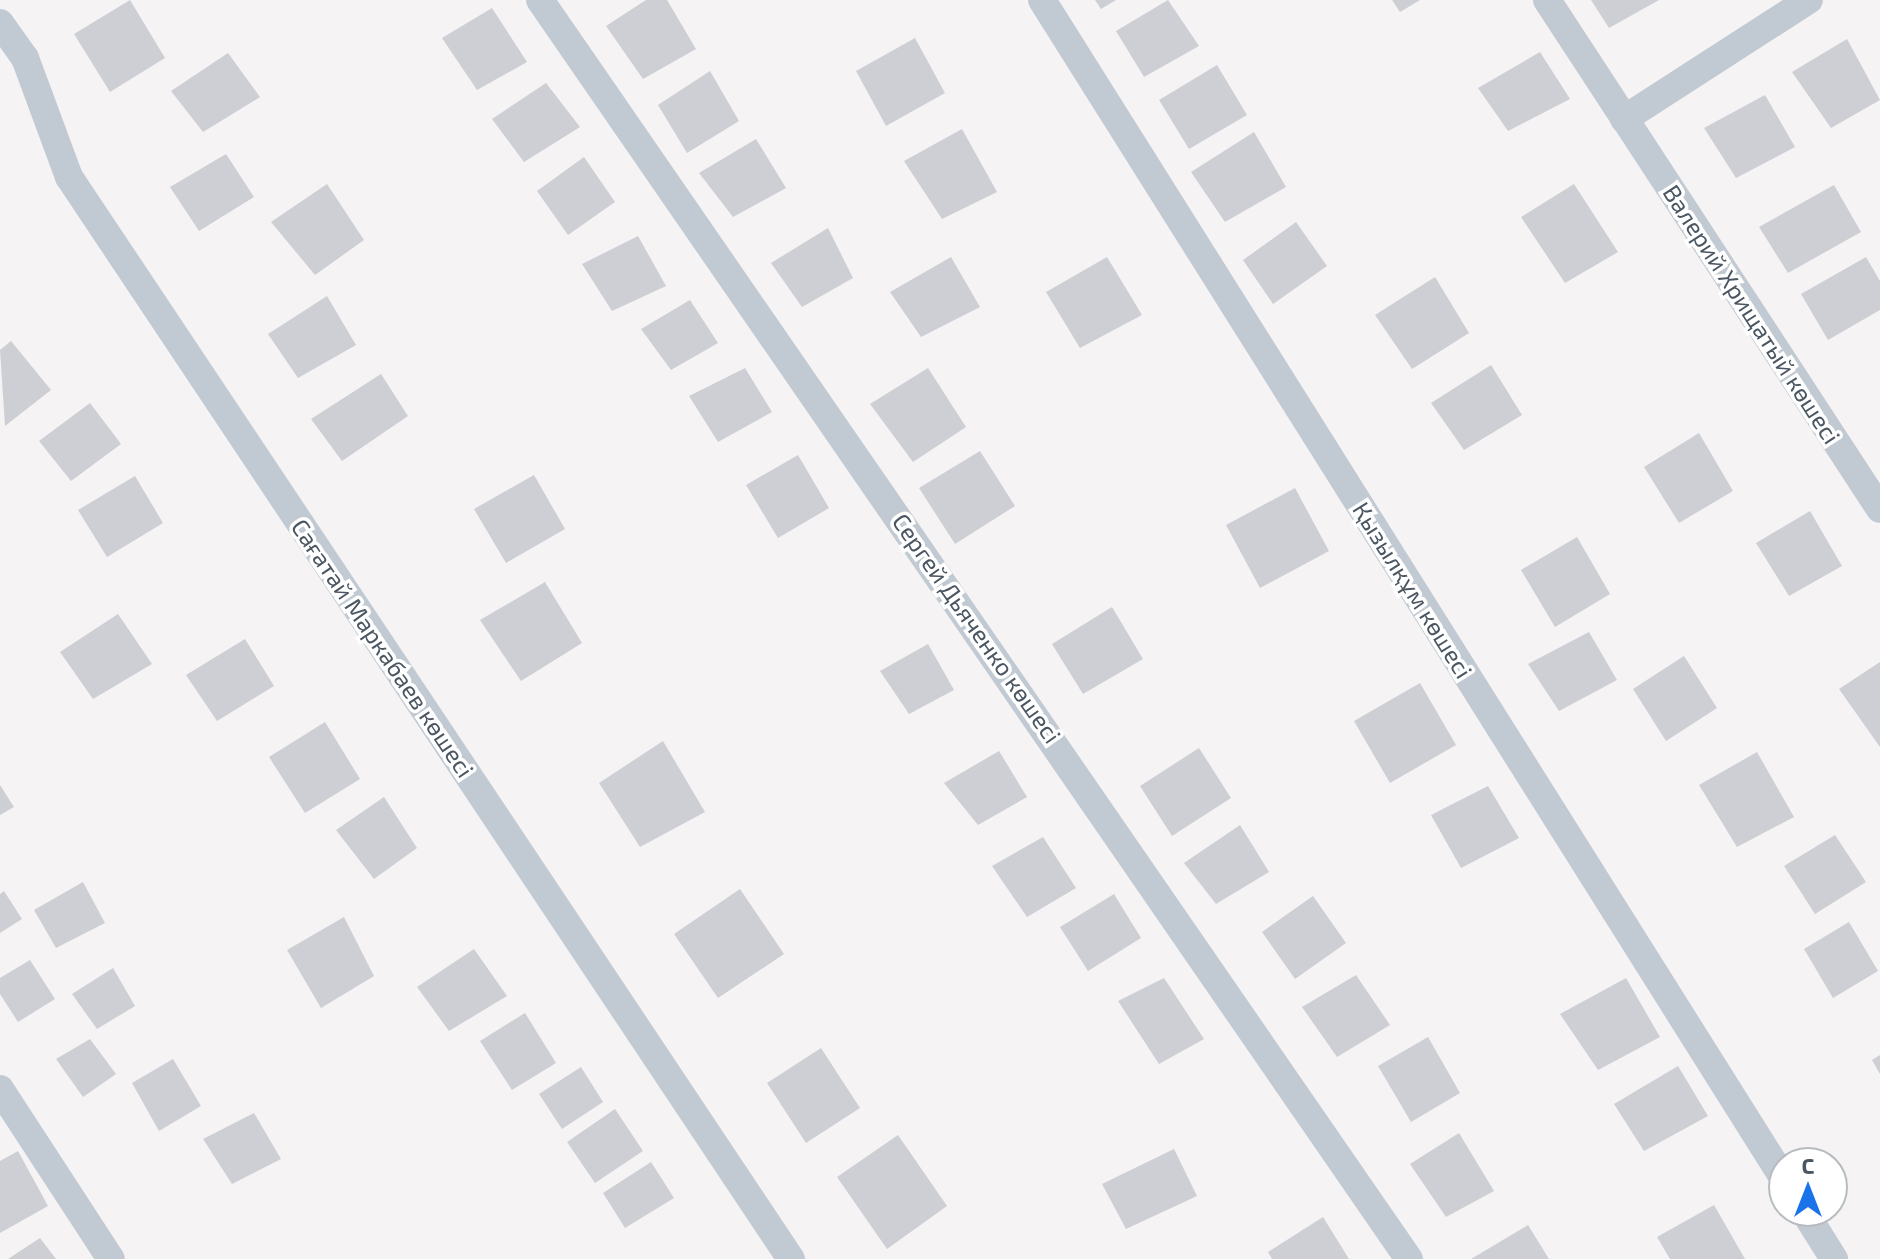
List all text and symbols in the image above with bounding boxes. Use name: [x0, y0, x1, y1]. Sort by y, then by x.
street label: Валерий Хрищатый көшесі: [1657, 179, 1847, 449]
street label: Қызылқұм көшесі: [1347, 497, 1479, 683]
street label: Сергей Дьяченко көшесі: [887, 508, 1067, 748]
street label: Сағатай Маркабаев көшесі: [286, 513, 480, 783]
north arrow: [1768, 1147, 1848, 1227]
text: С: [1802, 1152, 1814, 1178]

